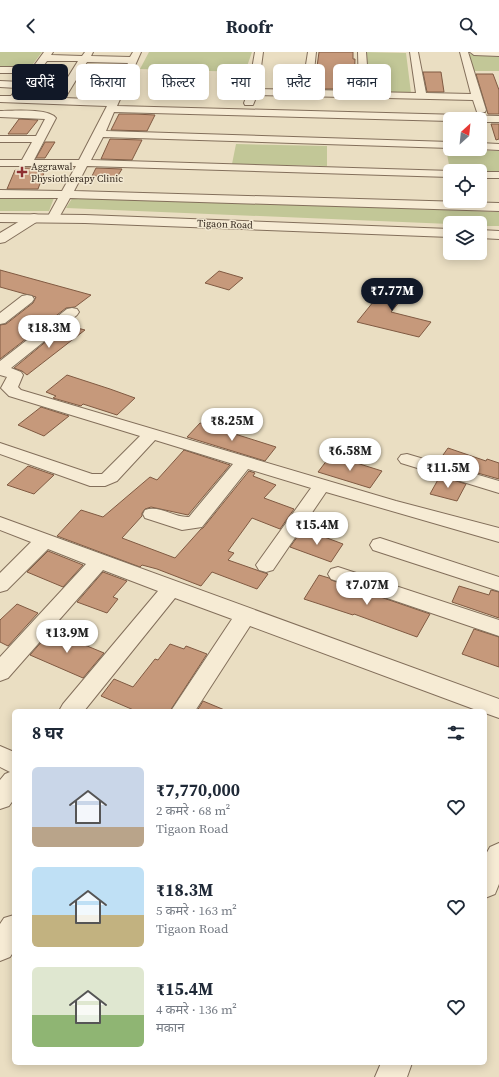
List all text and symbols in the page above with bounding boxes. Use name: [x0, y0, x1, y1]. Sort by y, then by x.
text: Roofr: [226, 14, 273, 39]
icon: back: [20, 15, 42, 37]
icon: search: [457, 15, 479, 37]
chip: खरीदें: [12, 64, 68, 100]
chip: किराया: [76, 64, 140, 100]
chip: फ़िल्टर: [148, 64, 209, 100]
chip: नया: [217, 64, 265, 100]
chip: फ़्लैट: [273, 64, 325, 100]
chip: मकान: [333, 64, 391, 100]
north arrow: [443, 112, 487, 156]
map controls: [443, 112, 487, 260]
place label: Aggrawal Physiotherapy Clinic: [31, 160, 123, 185]
button: locate: [443, 164, 487, 208]
marker: Aggrawal Physiotherapy Clinic: [16, 166, 28, 178]
button: layers: [443, 216, 487, 260]
street label: Tigaon Road: [197, 217, 253, 231]
pin: ₹7.77M: [359, 278, 425, 312]
text: ₹7.77M: [370, 282, 414, 299]
pin: ₹18.3M: [16, 315, 82, 349]
text: ₹18.3M: [27, 319, 71, 336]
pin: ₹8.25M: [199, 408, 265, 442]
text: ₹8.25M: [210, 412, 254, 429]
pin: ₹6.58M: [317, 438, 383, 472]
text: ₹6.58M: [328, 442, 372, 459]
pin: ₹11.5M: [415, 455, 481, 489]
text: ₹11.5M: [426, 459, 470, 476]
pin: ₹15.4M: [284, 512, 350, 546]
text: ₹15.4M: [295, 516, 339, 533]
pin: ₹7.07M: [334, 572, 400, 606]
text: ₹7.07M: [345, 576, 389, 593]
pin: ₹13.9M: [34, 620, 100, 654]
text: ₹13.9M: [45, 624, 89, 641]
text: 8 घर: [32, 721, 63, 745]
icon: filters: [445, 722, 467, 744]
text: ₹7,770,000: [156, 778, 240, 802]
icon: home: [64, 783, 112, 831]
icon: heart: [445, 796, 467, 818]
text: 2 कमरे · 68 m²: [156, 802, 230, 819]
text: Tigaon Road: [156, 820, 228, 837]
text: ₹18.3M: [156, 878, 213, 902]
icon: home: [64, 883, 112, 931]
icon: heart: [445, 896, 467, 918]
text: 5 कमरे · 163 m²: [156, 902, 237, 919]
text: Tigaon Road: [156, 920, 228, 937]
text: ₹15.4M: [156, 977, 213, 1001]
icon: home: [64, 983, 112, 1031]
icon: heart: [445, 996, 467, 1018]
text: 4 कमरे · 136 m²: [156, 1001, 237, 1018]
text: मकान: [156, 1019, 184, 1036]

